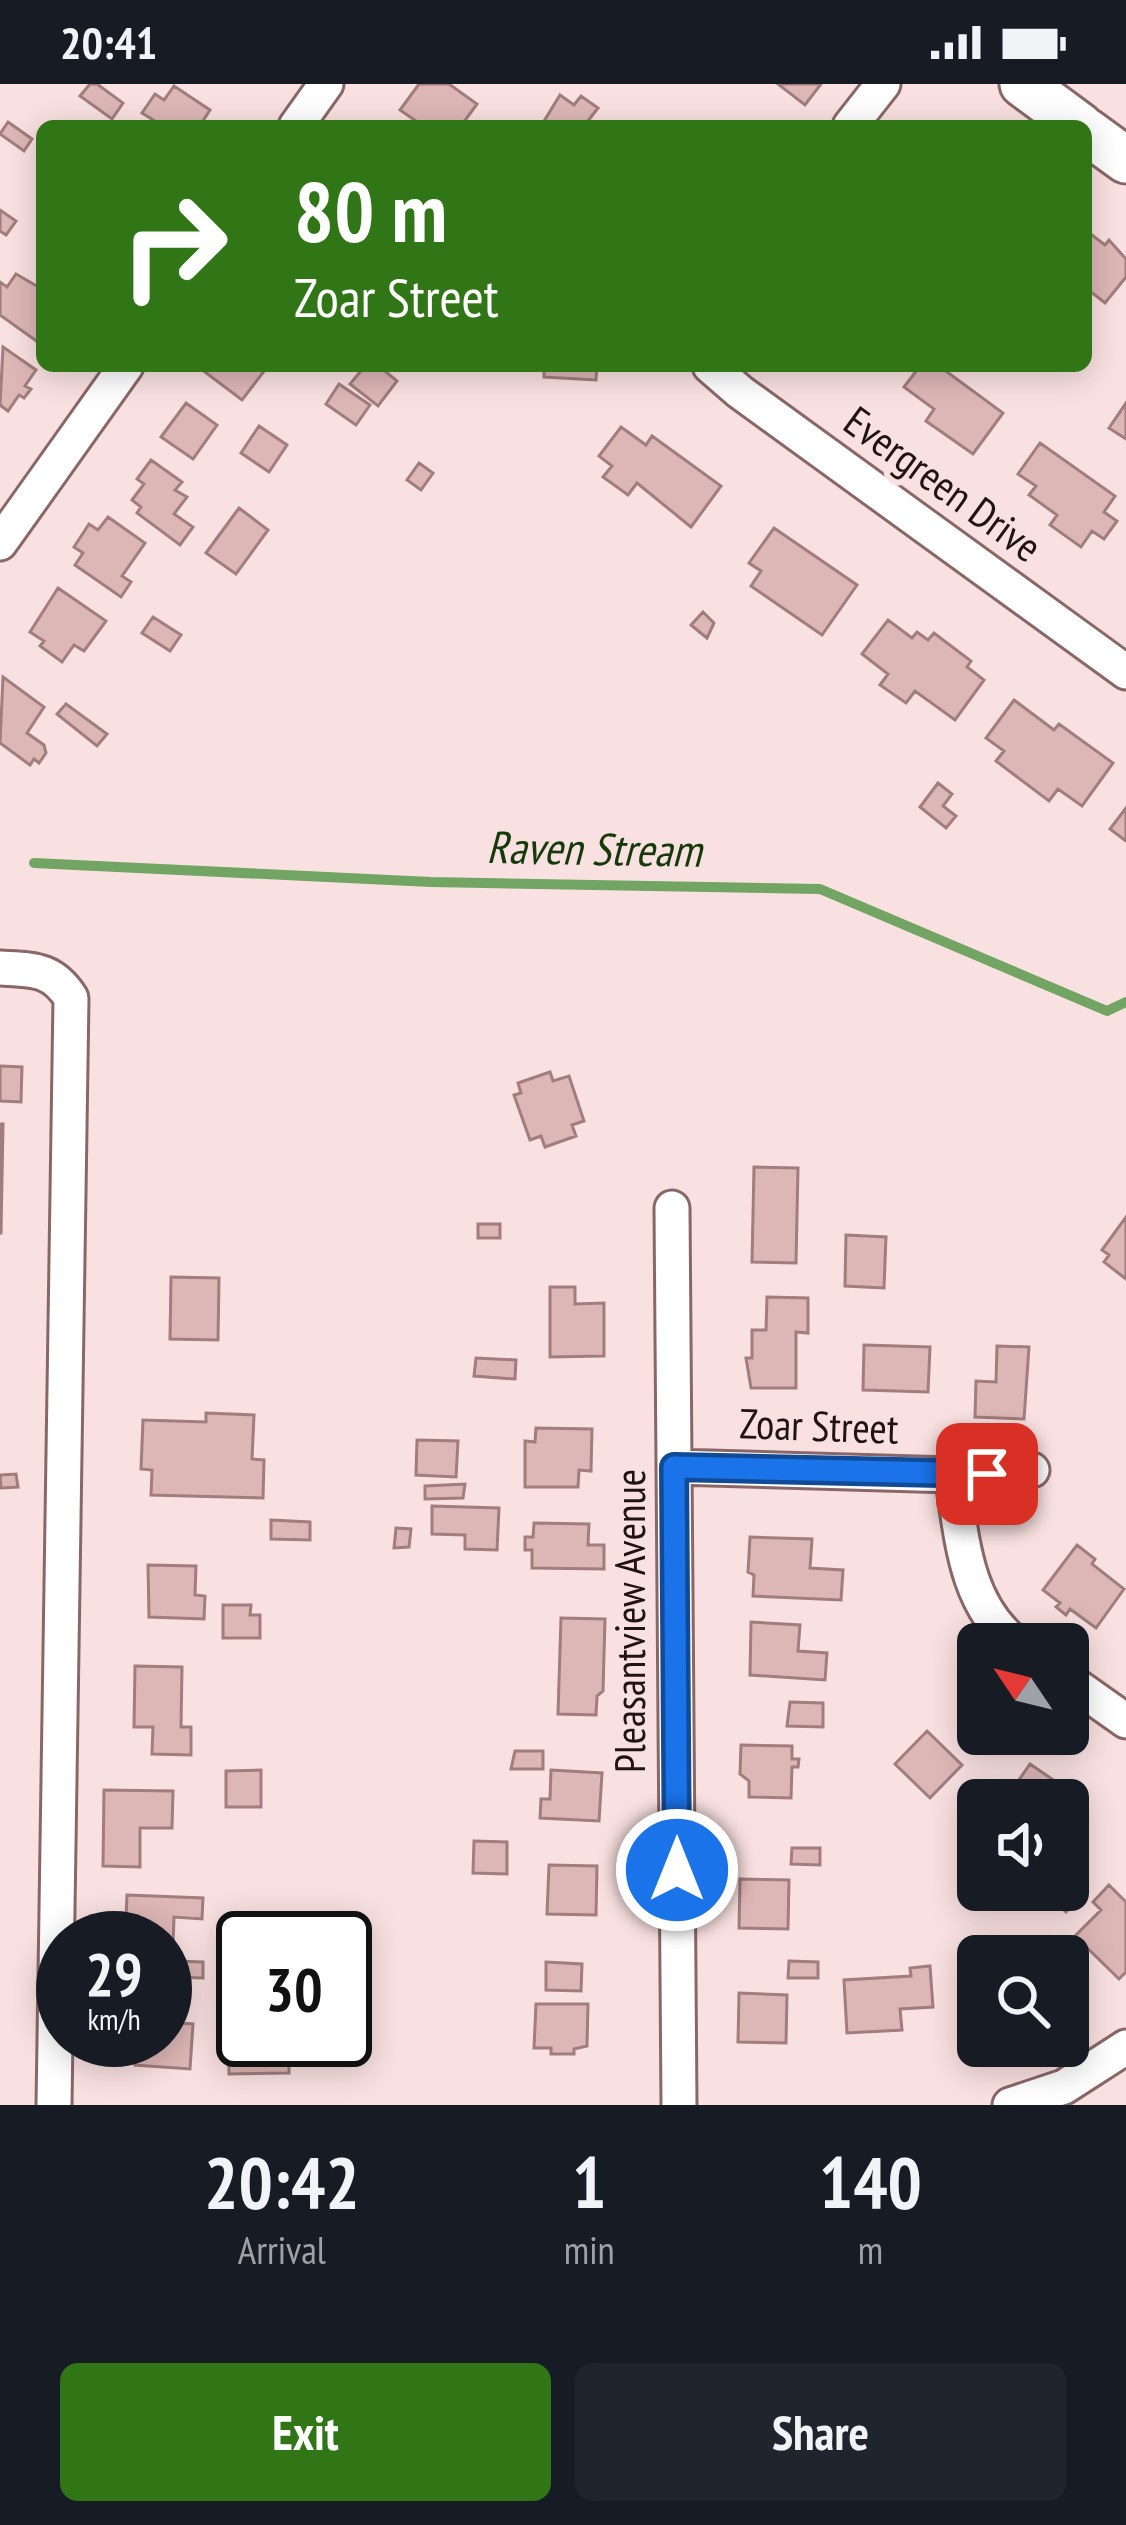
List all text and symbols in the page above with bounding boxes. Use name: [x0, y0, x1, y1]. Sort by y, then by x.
text: 20:41: [60, 13, 157, 71]
text: 80 m: [294, 156, 447, 265]
icon: right: [96, 168, 252, 324]
text: Zoar Street: [294, 262, 499, 332]
street label: Evergreen Drive: [834, 394, 1053, 574]
water label: Raven Stream: [486, 817, 705, 879]
street label: Zoar Street: [739, 1395, 900, 1456]
pin: [936, 1423, 1038, 1525]
icon: arrive: [954, 1441, 1020, 1507]
street label: Pleasantview Avenue: [602, 1469, 657, 1773]
north arrow: [957, 1623, 1089, 1755]
map controls: [957, 1623, 1089, 2067]
button: sound: [957, 1779, 1089, 1911]
position arrow: [614, 1807, 740, 1933]
speed limit sign: 30: [216, 1911, 372, 2067]
text: 29: [85, 1935, 143, 2013]
button: search: [957, 1935, 1089, 2067]
text: km/h: [87, 1999, 141, 2038]
text: 20:42: [204, 2135, 360, 2228]
text: 1: [572, 2135, 606, 2228]
text: 140: [819, 2135, 922, 2228]
text: Arrival: [238, 2224, 326, 2275]
text: min: [564, 2224, 615, 2275]
text: m: [858, 2224, 883, 2275]
button: Exit: [60, 2363, 551, 2501]
button: Share: [575, 2363, 1066, 2501]

